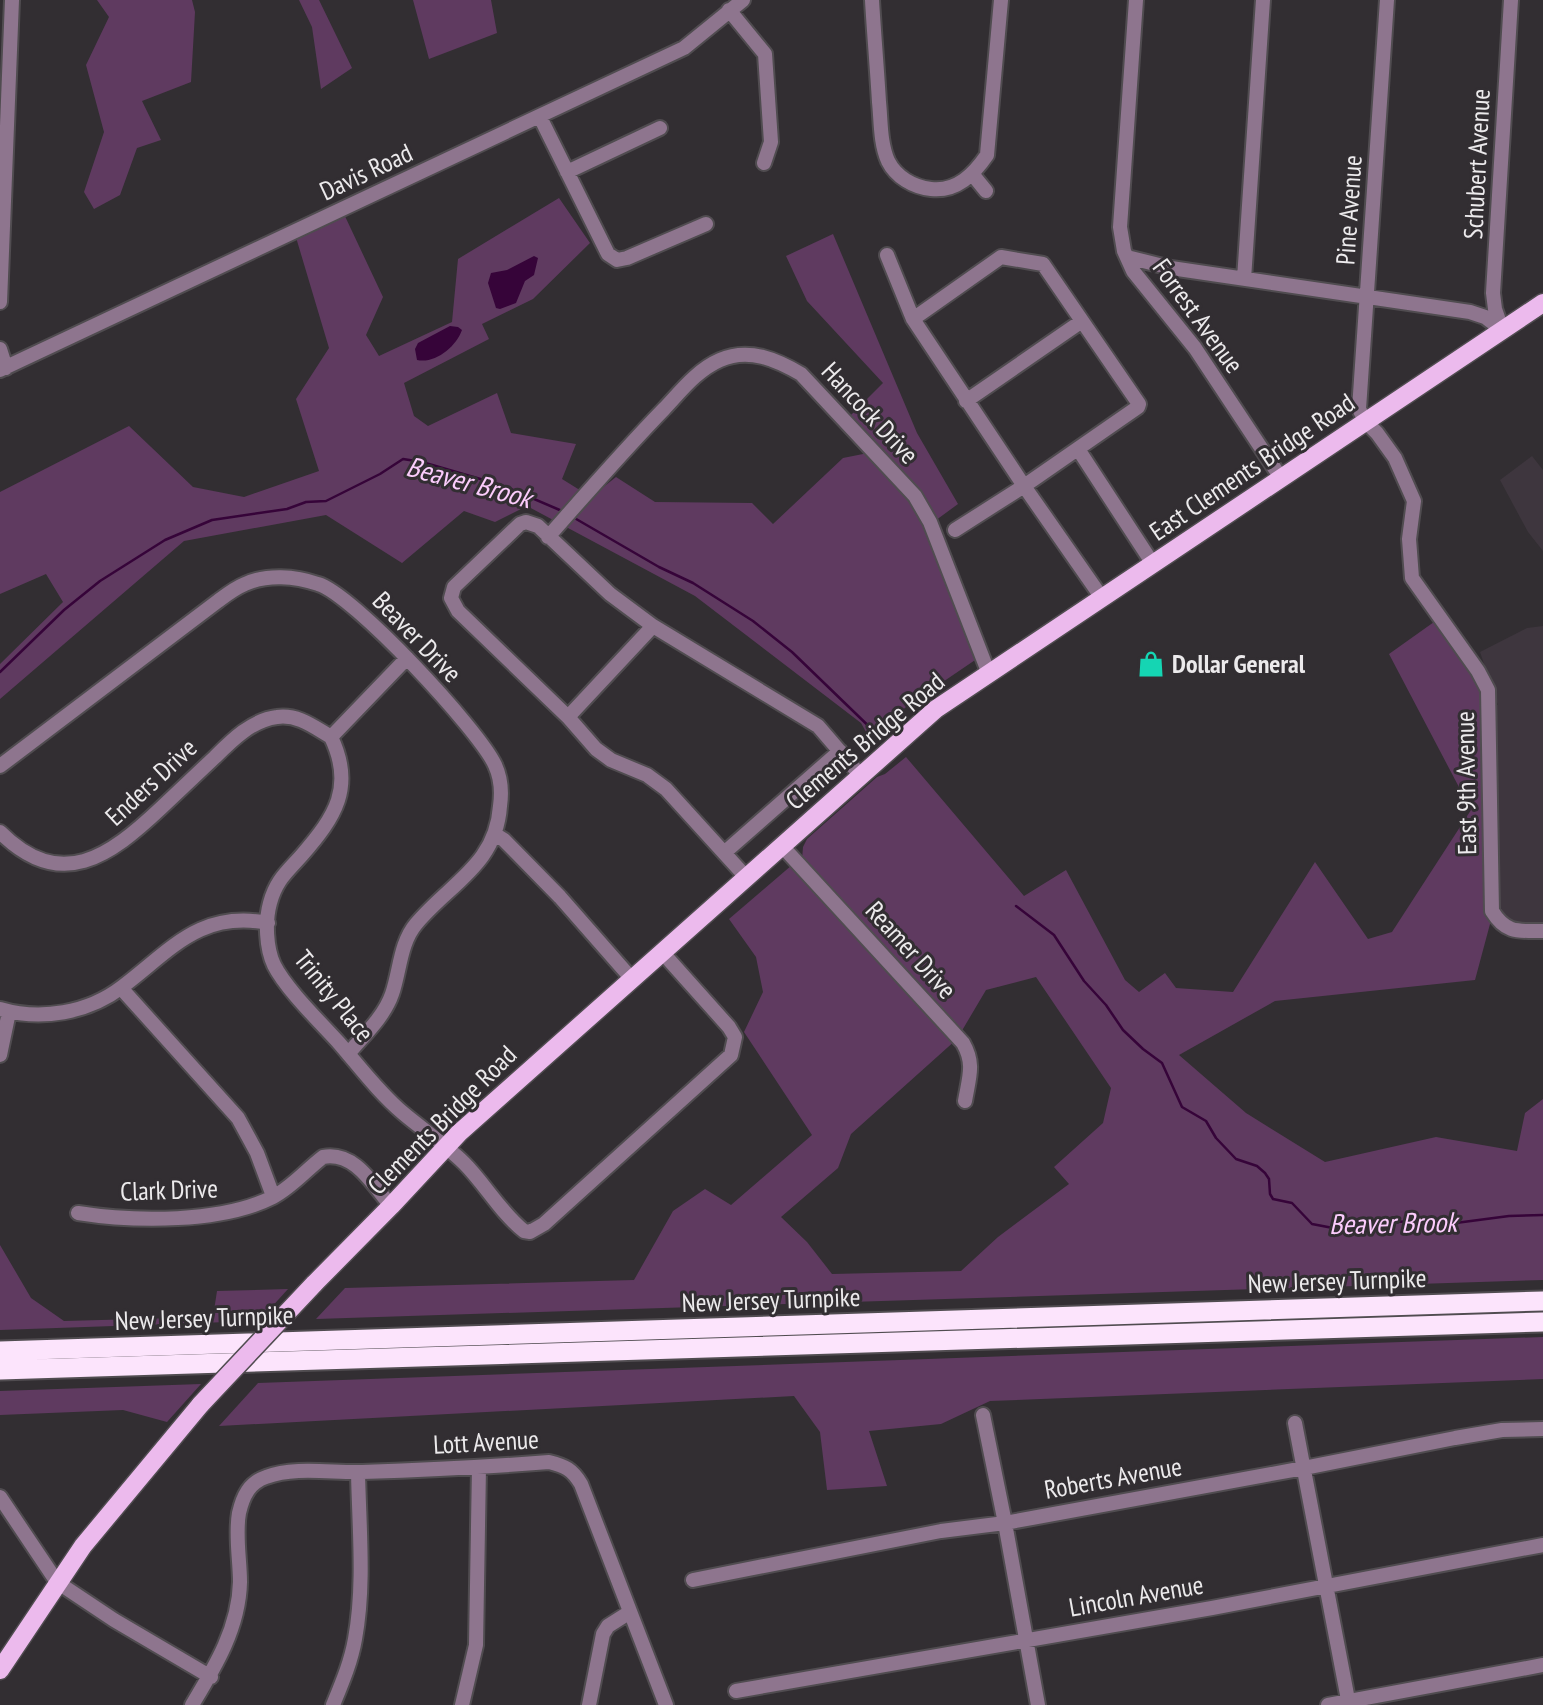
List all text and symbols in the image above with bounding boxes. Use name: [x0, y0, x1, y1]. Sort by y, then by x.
street label: Schubert Avenue: [1456, 88, 1497, 240]
street label: Davis Road: [314, 136, 417, 207]
street label: Pine Avenue: [1328, 154, 1369, 266]
street label: Forrest Avenue: [1146, 252, 1251, 379]
street label: Hancock Drive: [815, 355, 926, 470]
street label: East Clements Bridge Road: [1143, 386, 1361, 547]
water label: Beaver Brook: [403, 447, 539, 517]
street label: Beaver Drive: [366, 584, 469, 689]
place label: Dollar General: [1172, 647, 1306, 680]
shop icon: Dollar General: [1136, 649, 1166, 679]
street label: Clements Bridge Road: [778, 665, 951, 817]
street label: East 9th Avenue: [1448, 711, 1483, 855]
street label: Enders Drive: [98, 731, 203, 832]
street label: Reamer Drive: [859, 894, 964, 1005]
street label: Trinity Place: [287, 943, 381, 1048]
street label: Clements Bridge Road: [360, 1038, 523, 1201]
street label: Clark Drive: [120, 1171, 218, 1208]
water label: Beaver Brook: [1329, 1203, 1460, 1242]
street label: New Jersey Turnpike: [1247, 1261, 1427, 1300]
street label: New Jersey Turnpike: [681, 1280, 861, 1319]
street label: New Jersey Turnpike: [114, 1298, 294, 1337]
street label: Lott Avenue: [432, 1422, 540, 1461]
street label: Roberts Avenue: [1042, 1449, 1184, 1506]
street label: Lincoln Avenue: [1066, 1567, 1206, 1624]

